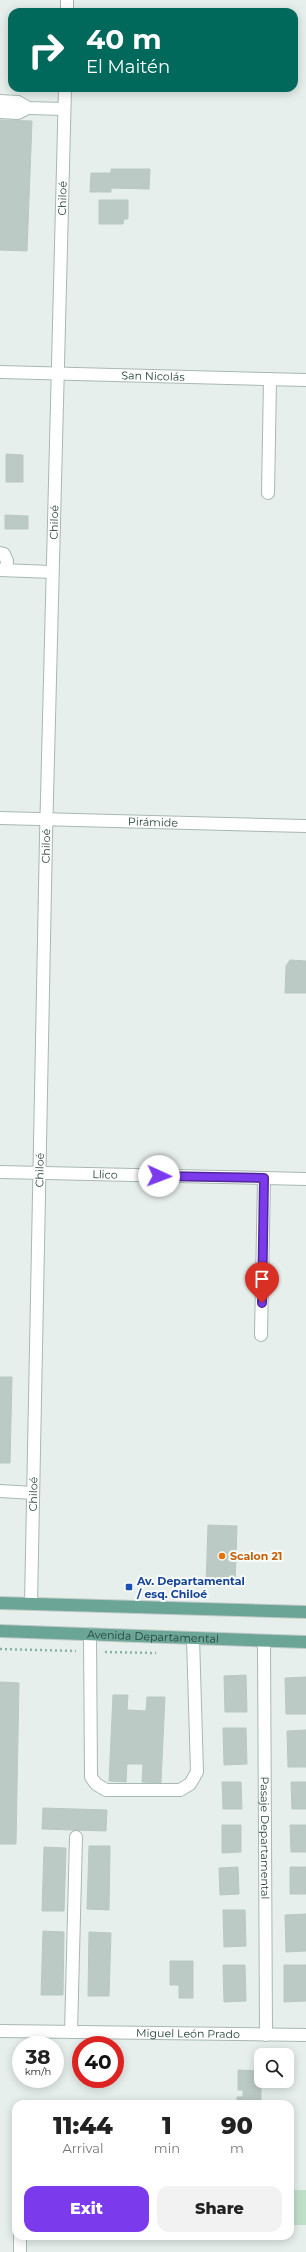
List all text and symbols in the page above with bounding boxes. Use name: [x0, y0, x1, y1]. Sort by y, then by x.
text: 40 m: [86, 22, 162, 56]
icon: right: [20, 24, 72, 76]
text: El Maitén: [86, 56, 170, 78]
street label: Chiloé: [55, 180, 70, 216]
street label: San Nicolás: [121, 368, 185, 384]
street label: Chiloé: [47, 504, 61, 540]
street label: Pirámide: [128, 814, 179, 830]
street label: Chiloé: [38, 828, 53, 864]
street label: Chiloé: [32, 1152, 47, 1188]
position arrow: [138, 1155, 180, 1197]
street label: Llico: [92, 1167, 118, 1182]
pin: [245, 1262, 279, 1303]
icon: arrive: [251, 1268, 273, 1290]
street label: Chiloé: [26, 1476, 40, 1512]
place label: Scalon 21: [230, 1549, 282, 1563]
marker: Scalon 21: [217, 1551, 227, 1561]
place label: Av. Departamental / esq. Chiloé: [136, 1574, 245, 1601]
marker: Av. Departamental / esq. Chiloé: [124, 1582, 134, 1592]
street label: Avenida Departamental: [87, 1627, 219, 1646]
street label: Pasaje Departamental: [258, 1776, 272, 1900]
street label: Miguel León Prado: [136, 2026, 240, 2041]
speed limit sign: 40: [72, 2036, 124, 2088]
text: 38: [25, 2045, 51, 2069]
map controls: [254, 2048, 294, 2088]
button: search: [254, 2048, 294, 2088]
text: km/h: [25, 2065, 51, 2078]
text: 11:44: [53, 2111, 113, 2140]
text: 1: [162, 2111, 172, 2140]
text: 90: [221, 2111, 253, 2140]
text: Arrival: [62, 2140, 103, 2156]
text: min: [154, 2140, 180, 2156]
text: m: [230, 2140, 244, 2156]
button: Exit: [24, 2186, 149, 2232]
button: Share: [157, 2186, 282, 2232]

